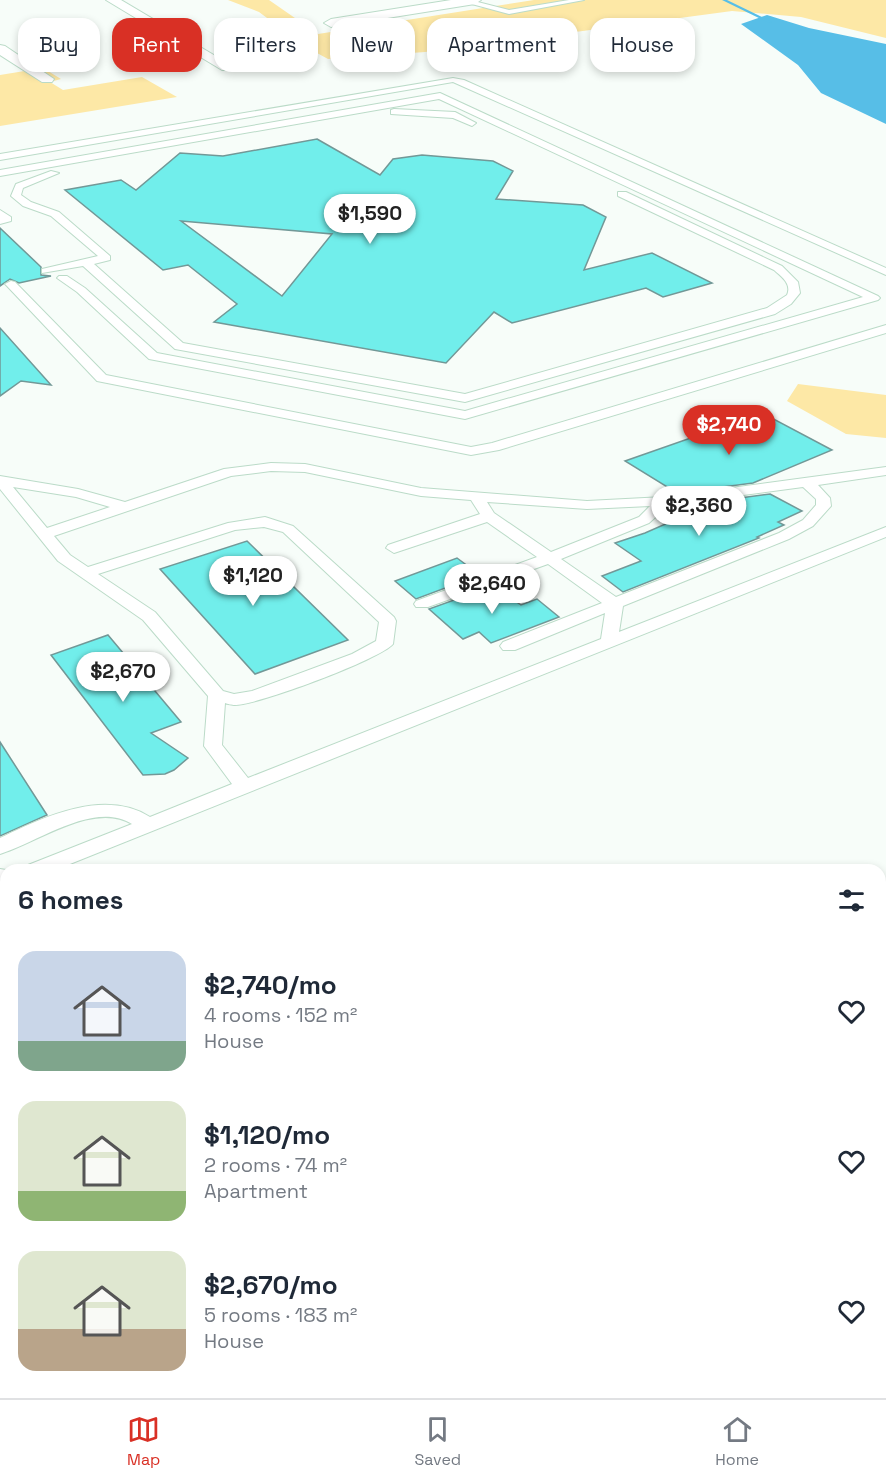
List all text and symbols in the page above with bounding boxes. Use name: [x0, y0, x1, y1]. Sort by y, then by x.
chip: Buy: [18, 18, 100, 72]
chip: Rent: [112, 18, 202, 72]
chip: Filters: [214, 18, 318, 72]
chip: New: [330, 18, 415, 72]
chip: Apartment: [427, 18, 578, 72]
chip: House: [590, 18, 695, 72]
pin: $1,590: [321, 194, 419, 245]
text: $1,590: [338, 200, 402, 226]
pin: $2,740: [680, 405, 778, 456]
text: $2,740: [696, 411, 762, 437]
pin: $2,360: [650, 486, 748, 537]
text: $2,360: [665, 492, 733, 518]
pin: $1,120: [204, 556, 302, 607]
text: $1,120: [223, 562, 283, 588]
pin: $2,640: [443, 564, 541, 615]
text: $2,640: [458, 570, 526, 596]
pin: $2,670: [74, 652, 172, 703]
text: $2,670: [90, 658, 156, 684]
text: 6 homes: [18, 883, 123, 917]
icon: filters: [835, 884, 868, 917]
text: $2,740/mo: [204, 968, 337, 1002]
icon: home: [66, 975, 138, 1047]
icon: heart: [835, 995, 868, 1028]
text: 4 rooms · 152 m²: [204, 1002, 357, 1028]
text: House: [204, 1028, 264, 1054]
text: $1,120/mo: [204, 1118, 330, 1152]
icon: home: [66, 1125, 138, 1197]
icon: heart: [835, 1145, 868, 1178]
text: 2 rooms · 74 m²: [204, 1152, 347, 1178]
text: Apartment: [204, 1178, 308, 1204]
text: $2,670/mo: [204, 1268, 338, 1302]
icon: home: [66, 1275, 138, 1347]
icon: heart: [835, 1295, 868, 1328]
text: 5 rooms · 183 m²: [204, 1302, 357, 1328]
text: House: [204, 1328, 264, 1354]
tab: Map: [127, 1413, 160, 1470]
tab: Saved: [415, 1413, 461, 1470]
tab: Home: [715, 1413, 759, 1470]

